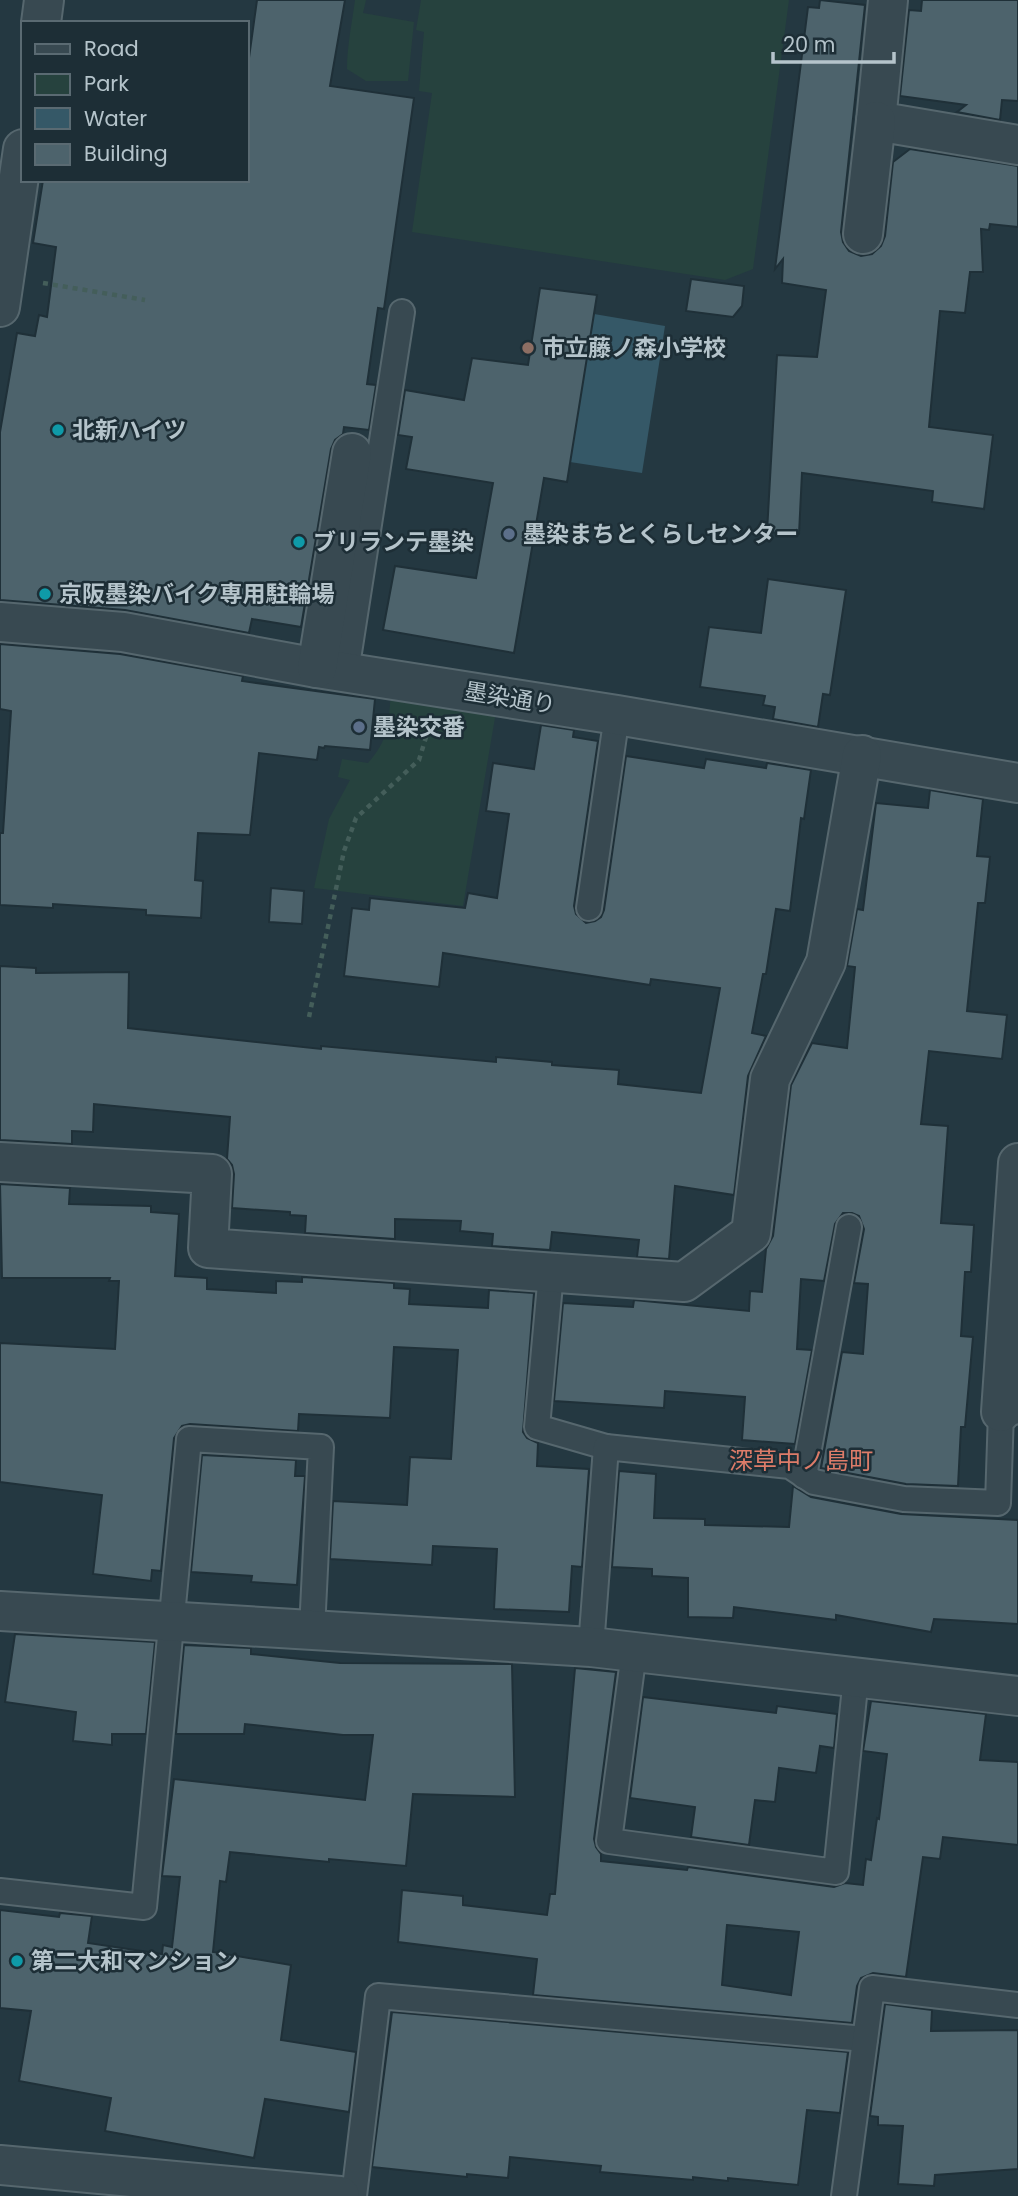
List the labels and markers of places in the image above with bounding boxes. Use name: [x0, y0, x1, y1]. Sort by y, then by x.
place label: 市立藤ノ森小学校: [542, 332, 726, 364]
marker: 市立藤ノ森小学校: [520, 340, 536, 356]
place label: 北新ハイツ: [72, 414, 187, 446]
marker: 北新ハイツ: [50, 422, 66, 438]
place label: 墨染まちとくらしセンター: [523, 518, 798, 550]
place label: ブリランテ墨染: [313, 526, 474, 558]
marker: 墨染まちとくらしセンター: [501, 526, 517, 542]
marker: ブリランテ墨染: [291, 534, 307, 550]
place label: 京阪墨染バイク専用駐輪場: [59, 578, 335, 610]
marker: 京阪墨染バイク専用駐輪場: [37, 586, 53, 602]
place label: 墨染交番: [373, 711, 465, 743]
marker: 墨染交番: [351, 719, 367, 735]
place label: 第二大和マンション: [31, 1945, 238, 1977]
marker: 第二大和マンション: [9, 1953, 25, 1969]

